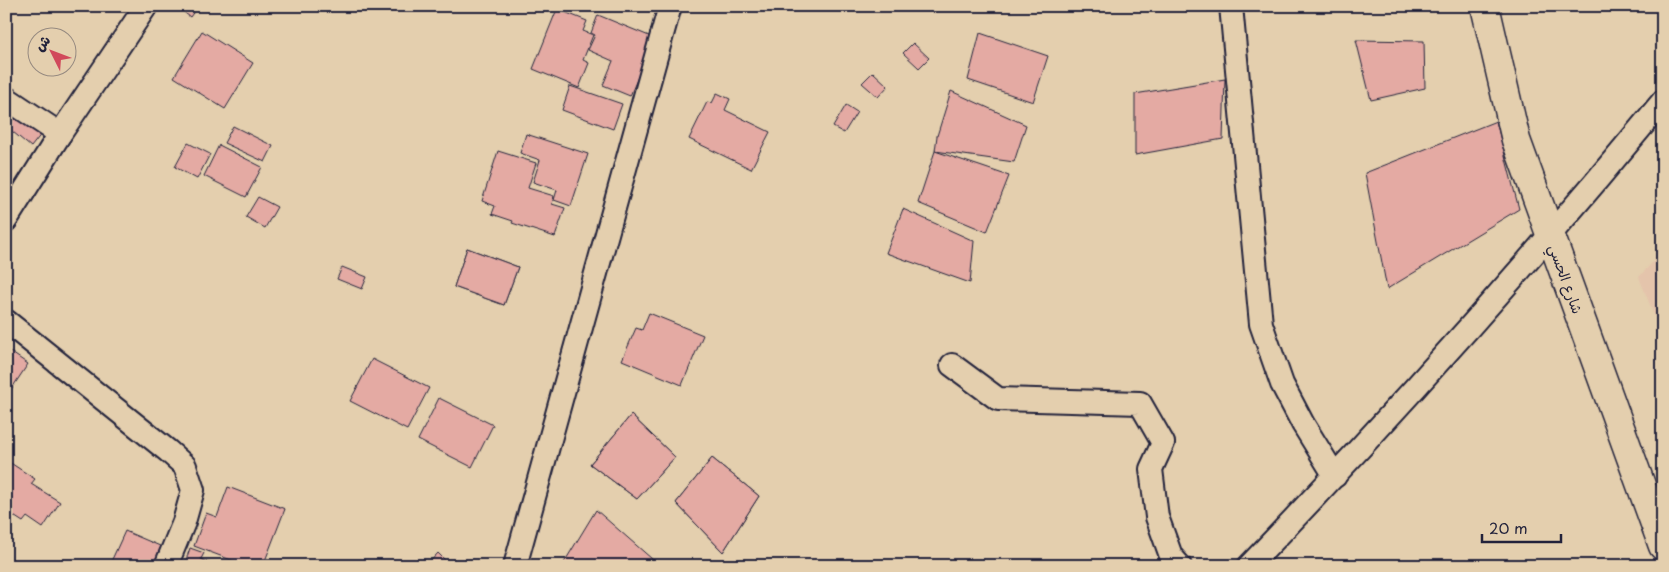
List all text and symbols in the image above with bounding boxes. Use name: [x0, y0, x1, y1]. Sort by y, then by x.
north arrow: [28, 28, 78, 78]
text: ش: [29, 30, 55, 56]
street label: شارع الحسي: [1541, 241, 1588, 318]
scale bar: [1482, 512, 1560, 544]
text: 20 m: [1489, 516, 1528, 539]

